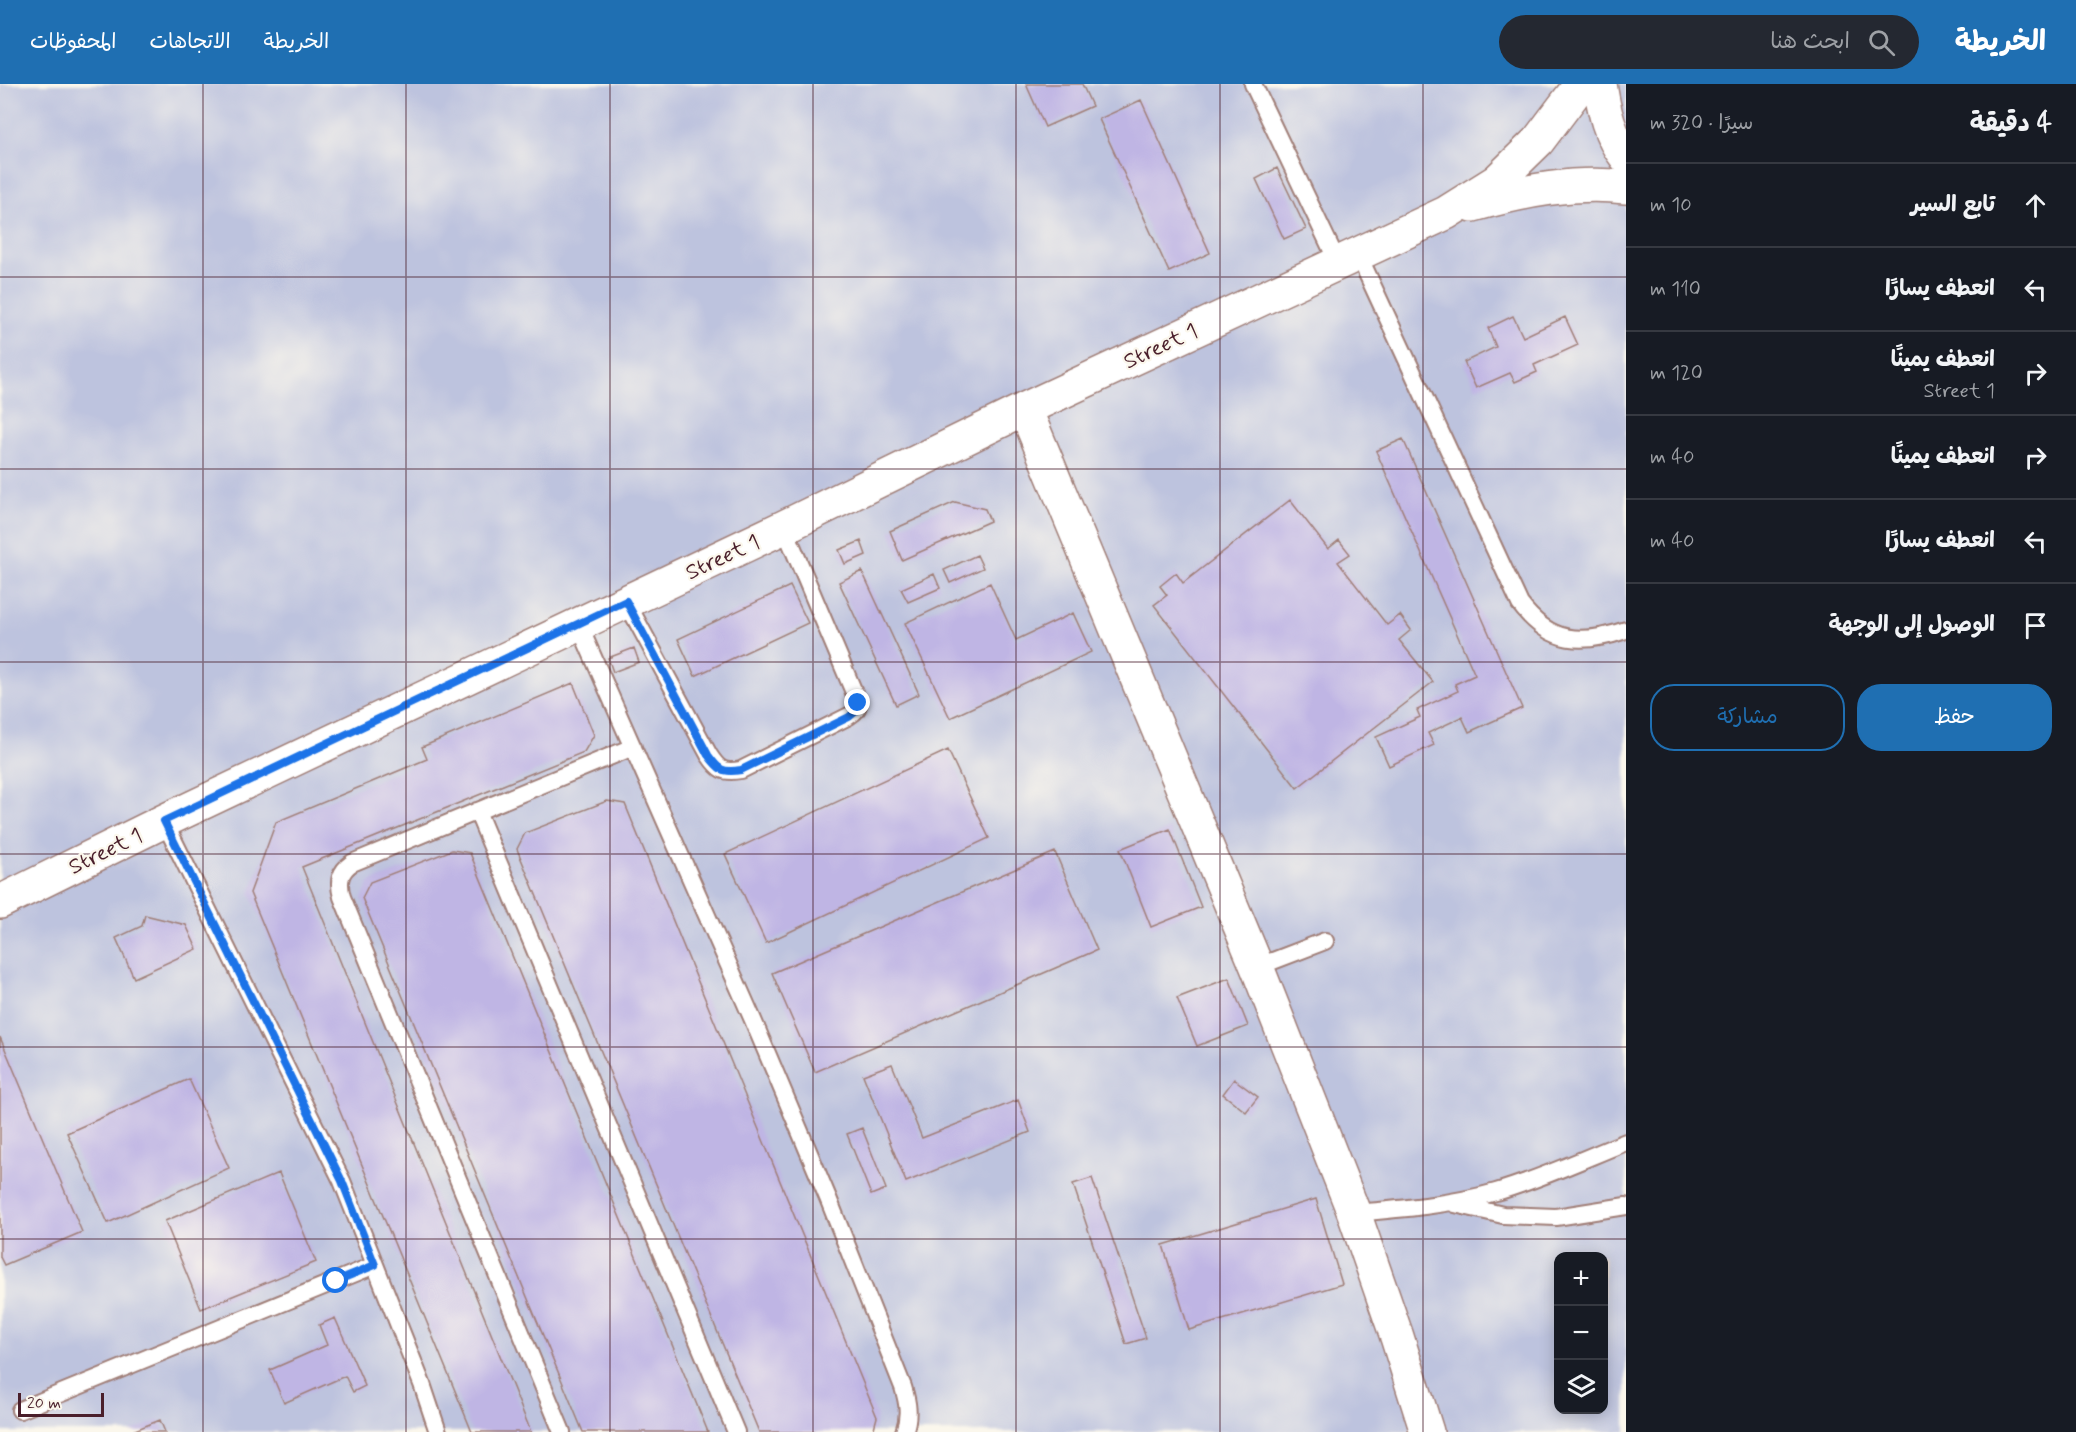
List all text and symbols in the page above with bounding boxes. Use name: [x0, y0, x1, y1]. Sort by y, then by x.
search box: [1499, 15, 1919, 69]
text: الخريطة: [1955, 24, 2046, 61]
icon: search: [1865, 26, 1898, 59]
text: المحفوظات: [30, 28, 116, 56]
text: الاتجاهات: [149, 28, 231, 56]
text: الخريطة: [264, 28, 329, 56]
text: ابحث هنا: [1770, 28, 1850, 56]
text: 4 دقيقة: [1970, 107, 2052, 141]
text: سيرًا · 320 m: [1650, 110, 1753, 137]
icon: ahead: [2019, 189, 2052, 222]
text: تابع السير: [1911, 191, 1995, 219]
text: 10 m: [1650, 192, 1692, 219]
icon: left: [2019, 273, 2052, 306]
text: انعطف يسارًا: [1885, 275, 1995, 303]
text: 110 m: [1650, 276, 1701, 303]
street label: Street 1: [1119, 317, 1202, 376]
text: انعطف يمينًا: [1891, 346, 1995, 374]
icon: right: [2019, 357, 2052, 390]
text: 120 m: [1650, 360, 1703, 387]
text: Street 1: [1923, 378, 1995, 405]
icon: right: [2019, 441, 2052, 474]
text: انعطف يمينًا: [1891, 443, 1995, 471]
text: 40 m: [1650, 444, 1694, 471]
icon: left: [2019, 525, 2052, 558]
text: انعطف يسارًا: [1885, 527, 1995, 555]
street label: Street 1: [681, 528, 764, 587]
text: 40 m: [1650, 528, 1694, 555]
icon: arrive: [2019, 609, 2052, 642]
text: الوصول إلى الوجهة: [1828, 611, 1995, 639]
button: مشاركة: [1650, 684, 1845, 751]
button: حفظ: [1857, 684, 2052, 751]
route end: [844, 689, 870, 715]
street label: Street 1: [64, 822, 147, 882]
map controls: [1554, 1252, 1608, 1414]
button: +: [1554, 1252, 1608, 1306]
route start: [322, 1267, 348, 1293]
button: −: [1554, 1306, 1608, 1360]
button: layers: [1554, 1360, 1608, 1414]
scale bar: [18, 1390, 104, 1418]
text: 20 m: [27, 1393, 61, 1414]

